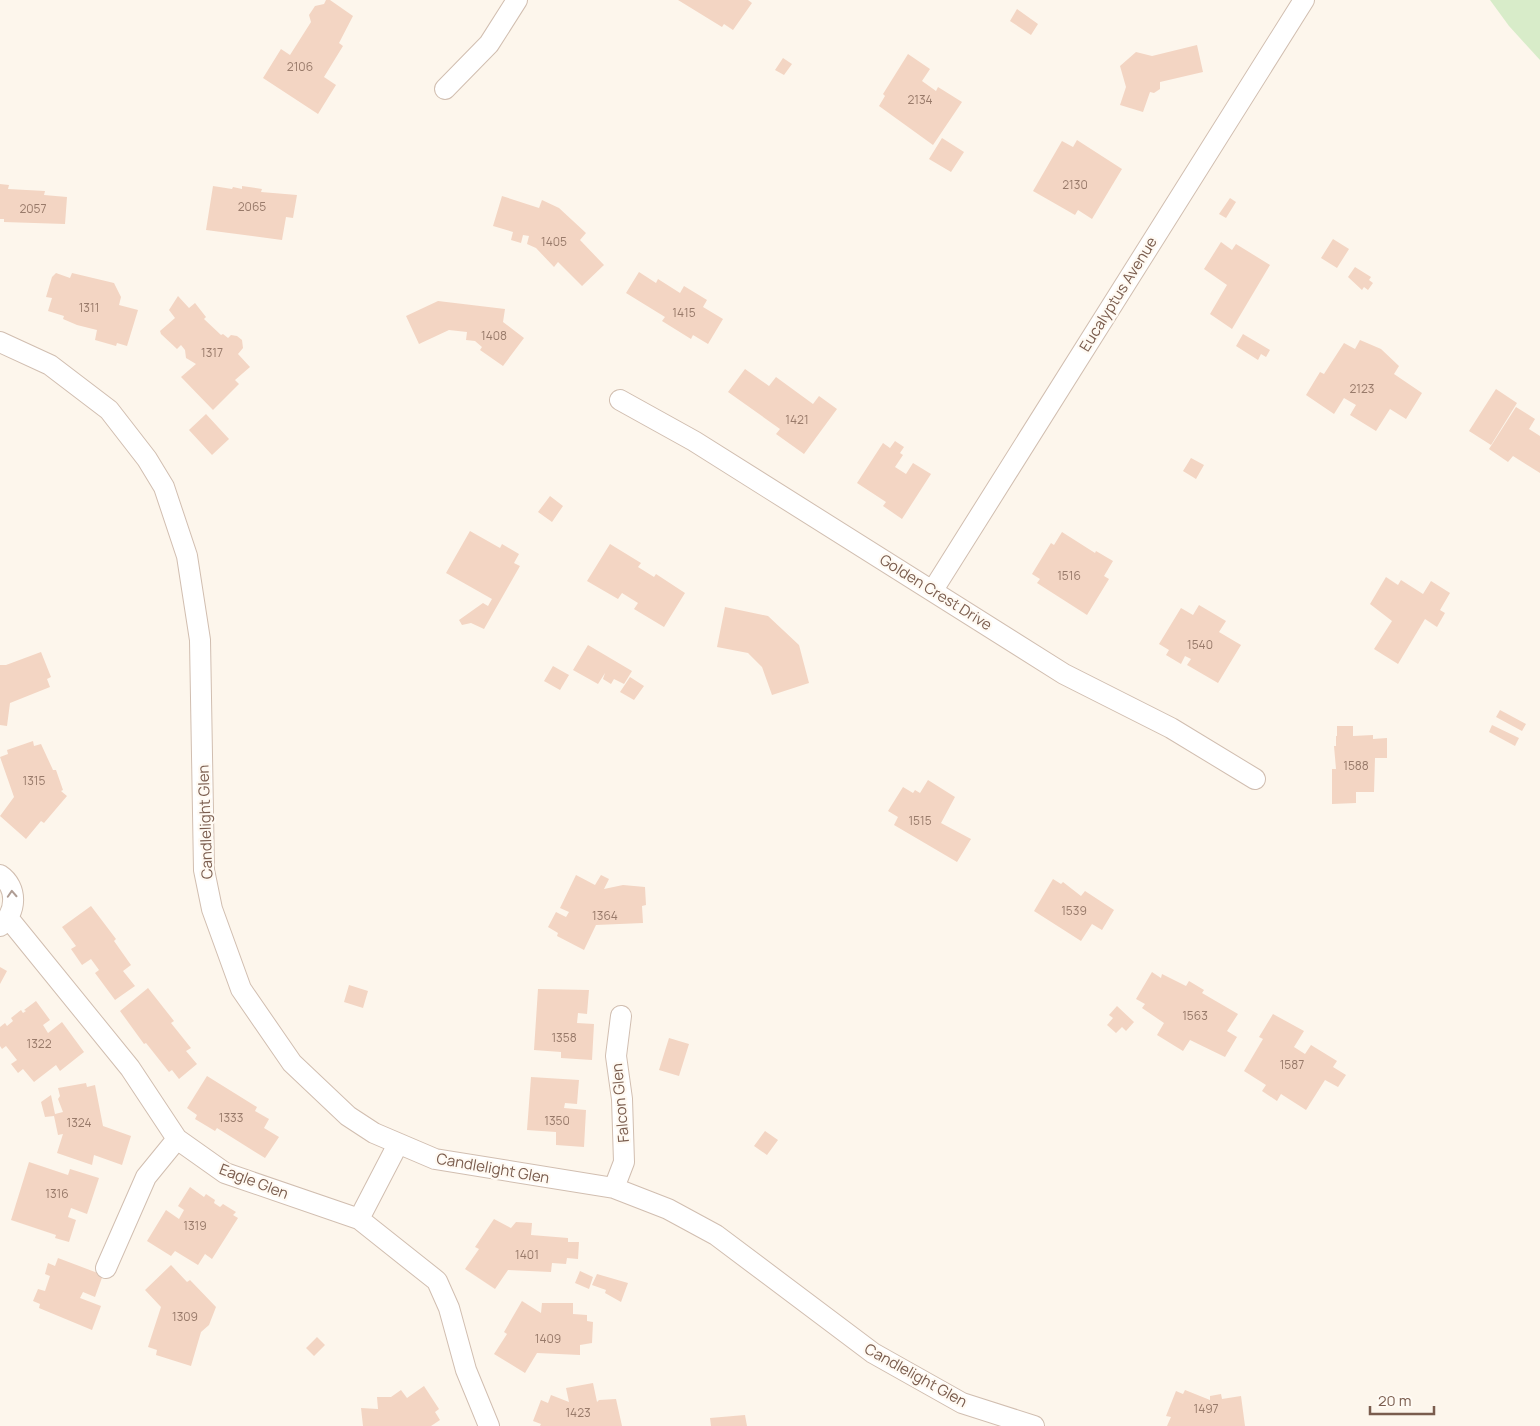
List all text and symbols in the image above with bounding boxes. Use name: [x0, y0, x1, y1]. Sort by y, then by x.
house number: 2106: [287, 58, 313, 75]
house number: 2134: [907, 91, 933, 108]
house number: 2130: [1062, 176, 1088, 193]
house number: 2065: [238, 198, 266, 215]
house number: 2057: [19, 200, 47, 217]
street label: Eucalyptus Avenue: [1074, 232, 1162, 355]
house number: 1405: [541, 233, 567, 250]
house number: 1311: [79, 299, 99, 316]
house number: 1415: [672, 304, 696, 321]
house number: 1408: [481, 327, 507, 344]
house number: 1317: [201, 344, 223, 361]
house number: 2123: [1350, 380, 1375, 397]
house number: 1421: [785, 411, 809, 428]
street label: Golden Crest Drive: [876, 549, 996, 635]
house number: 1516: [1057, 567, 1081, 584]
house number: 1540: [1187, 636, 1213, 653]
house number: 1588: [1343, 757, 1369, 774]
street label: Candlelight Glen: [193, 764, 217, 880]
house number: 1315: [23, 772, 46, 789]
house number: 1515: [908, 812, 932, 829]
one-way arrow: [7, 890, 18, 898]
house number: 1539: [1061, 902, 1087, 919]
house number: 1364: [592, 907, 618, 924]
house number: 1563: [1182, 1007, 1208, 1024]
house number: 1358: [551, 1029, 577, 1046]
house number: 1322: [27, 1035, 52, 1052]
house number: 1587: [1280, 1056, 1304, 1073]
street label: Falcon Glen: [606, 1062, 634, 1144]
house number: 1333: [219, 1109, 243, 1126]
house number: 1350: [544, 1112, 570, 1129]
house number: 1324: [67, 1114, 92, 1131]
street label: Candlelight Glen: [435, 1148, 551, 1188]
street label: Eagle Glen: [216, 1158, 292, 1204]
house number: 1316: [45, 1185, 69, 1202]
house number: 1319: [183, 1217, 207, 1234]
house number: 1401: [515, 1246, 539, 1263]
house number: 1309: [172, 1308, 198, 1325]
house number: 1409: [535, 1330, 561, 1347]
street label: Candlelight Glen: [861, 1338, 971, 1412]
scale bar: [1370, 1384, 1434, 1416]
text: 20 m: [1378, 1390, 1411, 1411]
house number: 1497: [1194, 1400, 1218, 1417]
house number: 1423: [565, 1404, 591, 1421]

